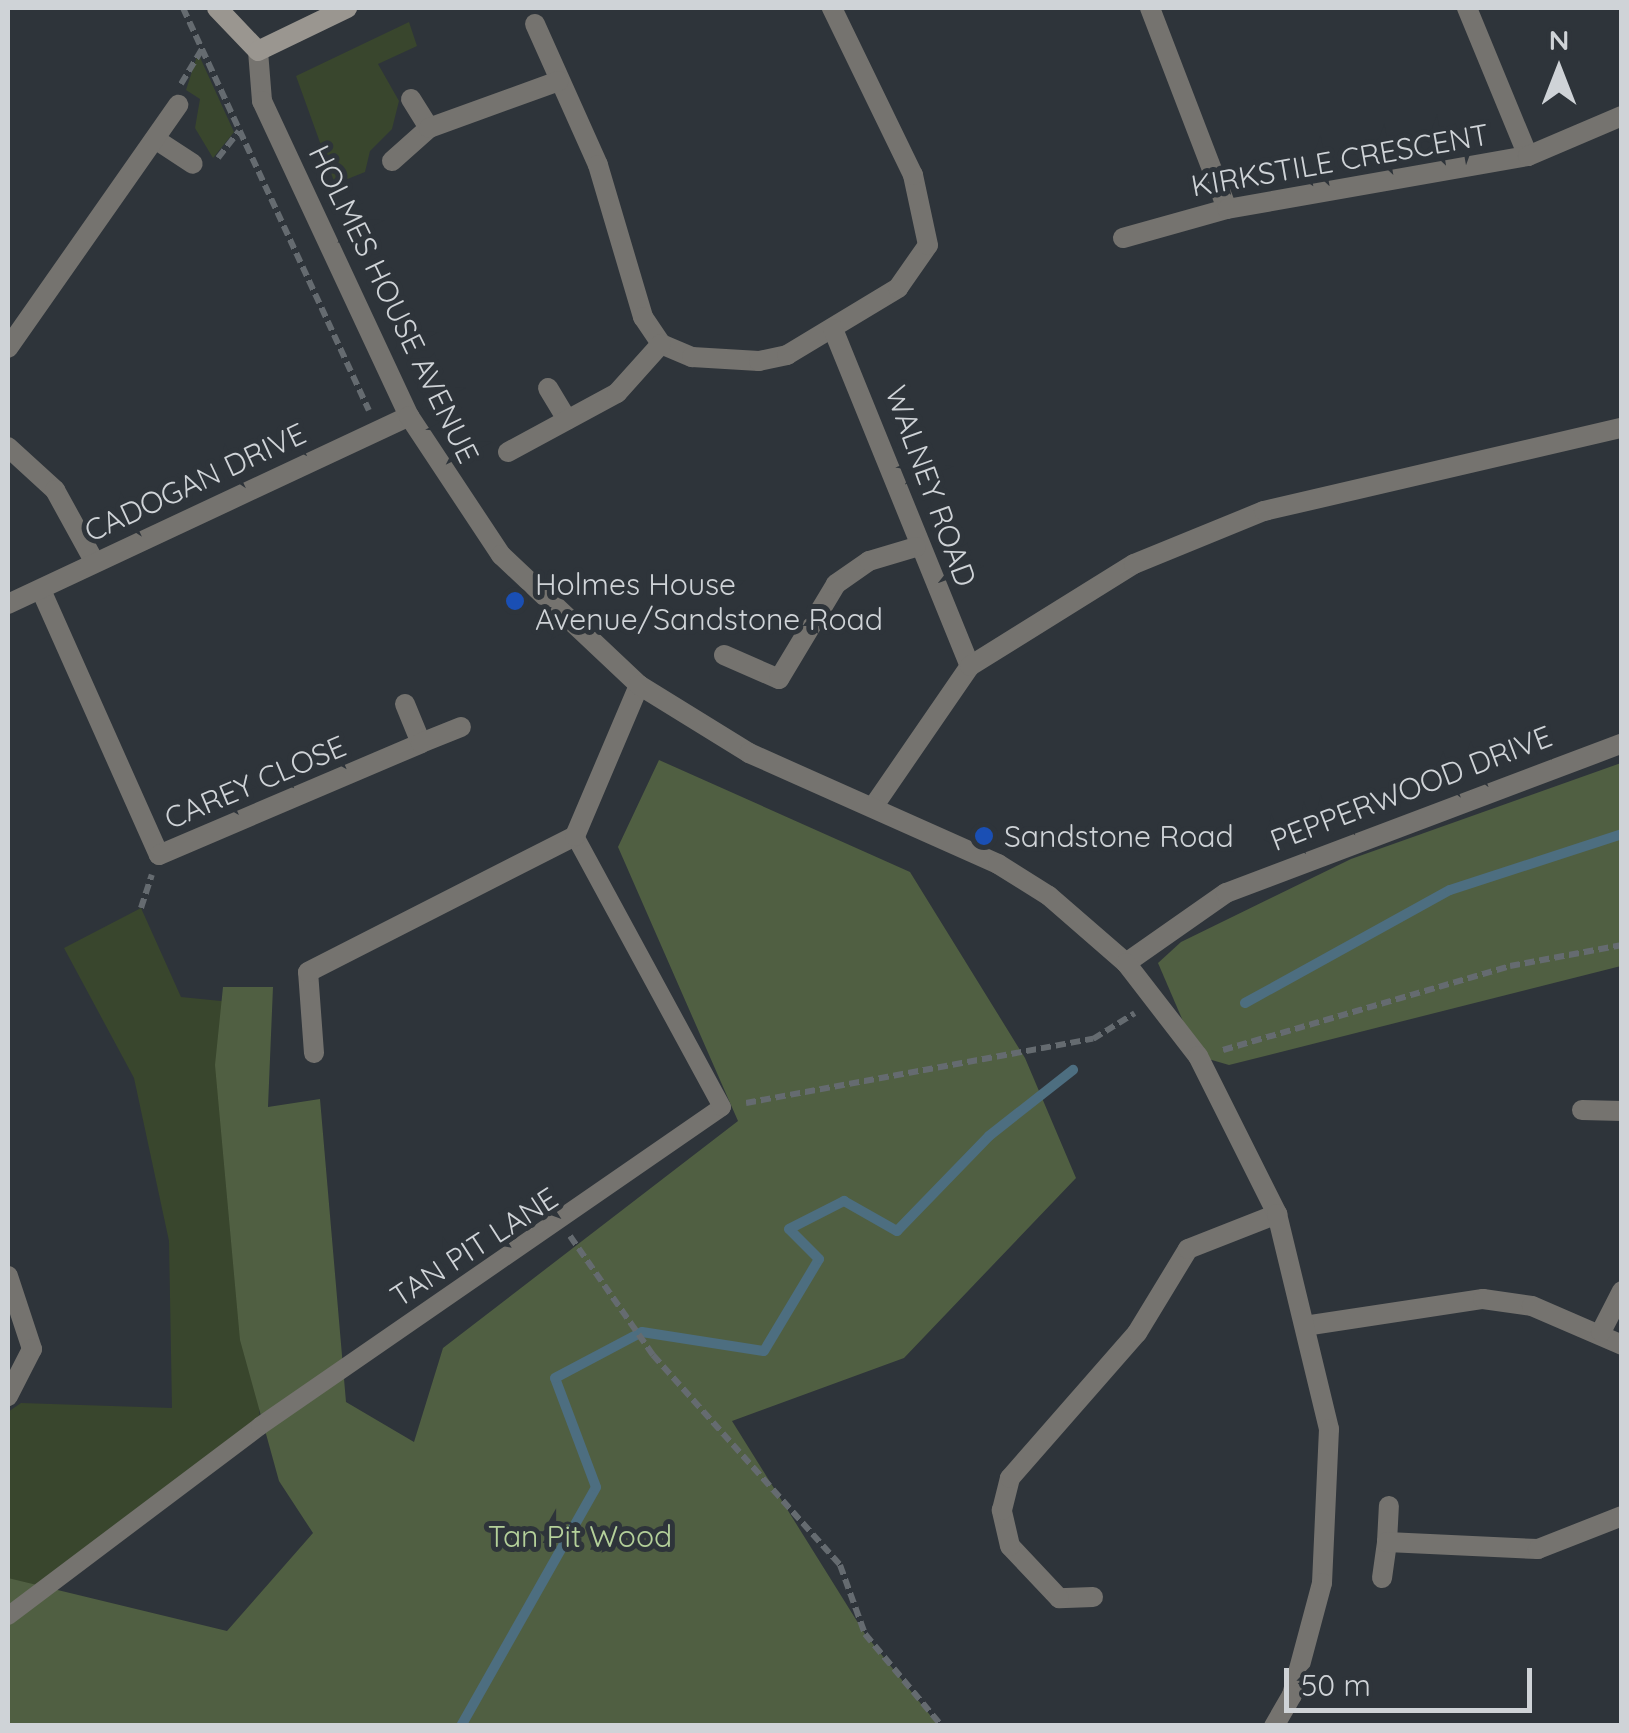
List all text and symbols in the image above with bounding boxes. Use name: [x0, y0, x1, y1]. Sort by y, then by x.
north arrow: [1509, 20, 1609, 120]
text: N: [1549, 22, 1569, 57]
street label: KIRKSTILE CRESCENT: [1188, 116, 1492, 204]
street label: HOLMES HOUSE AVENUE: [301, 139, 487, 469]
street label: WALNEY ROAD: [878, 381, 984, 591]
street label: CADOGAN DRIVE: [79, 415, 311, 549]
place label: Holmes House Avenue/Sandstone Road: [535, 566, 883, 636]
marker: Holmes House Avenue/Sandstone Road: [504, 590, 526, 612]
street label: PEPPERWOOD DRIVE: [1265, 718, 1557, 858]
street label: CAREY CLOSE: [159, 728, 351, 836]
place label: Sandstone Road: [1004, 818, 1234, 854]
marker: Sandstone Road: [973, 825, 995, 847]
street label: TAN PIT LANE: [384, 1180, 564, 1314]
park label: Tan Pit Wood: [488, 1518, 672, 1554]
scale bar: [1289, 1648, 1536, 1710]
text: 50 m: [1301, 1666, 1371, 1704]

